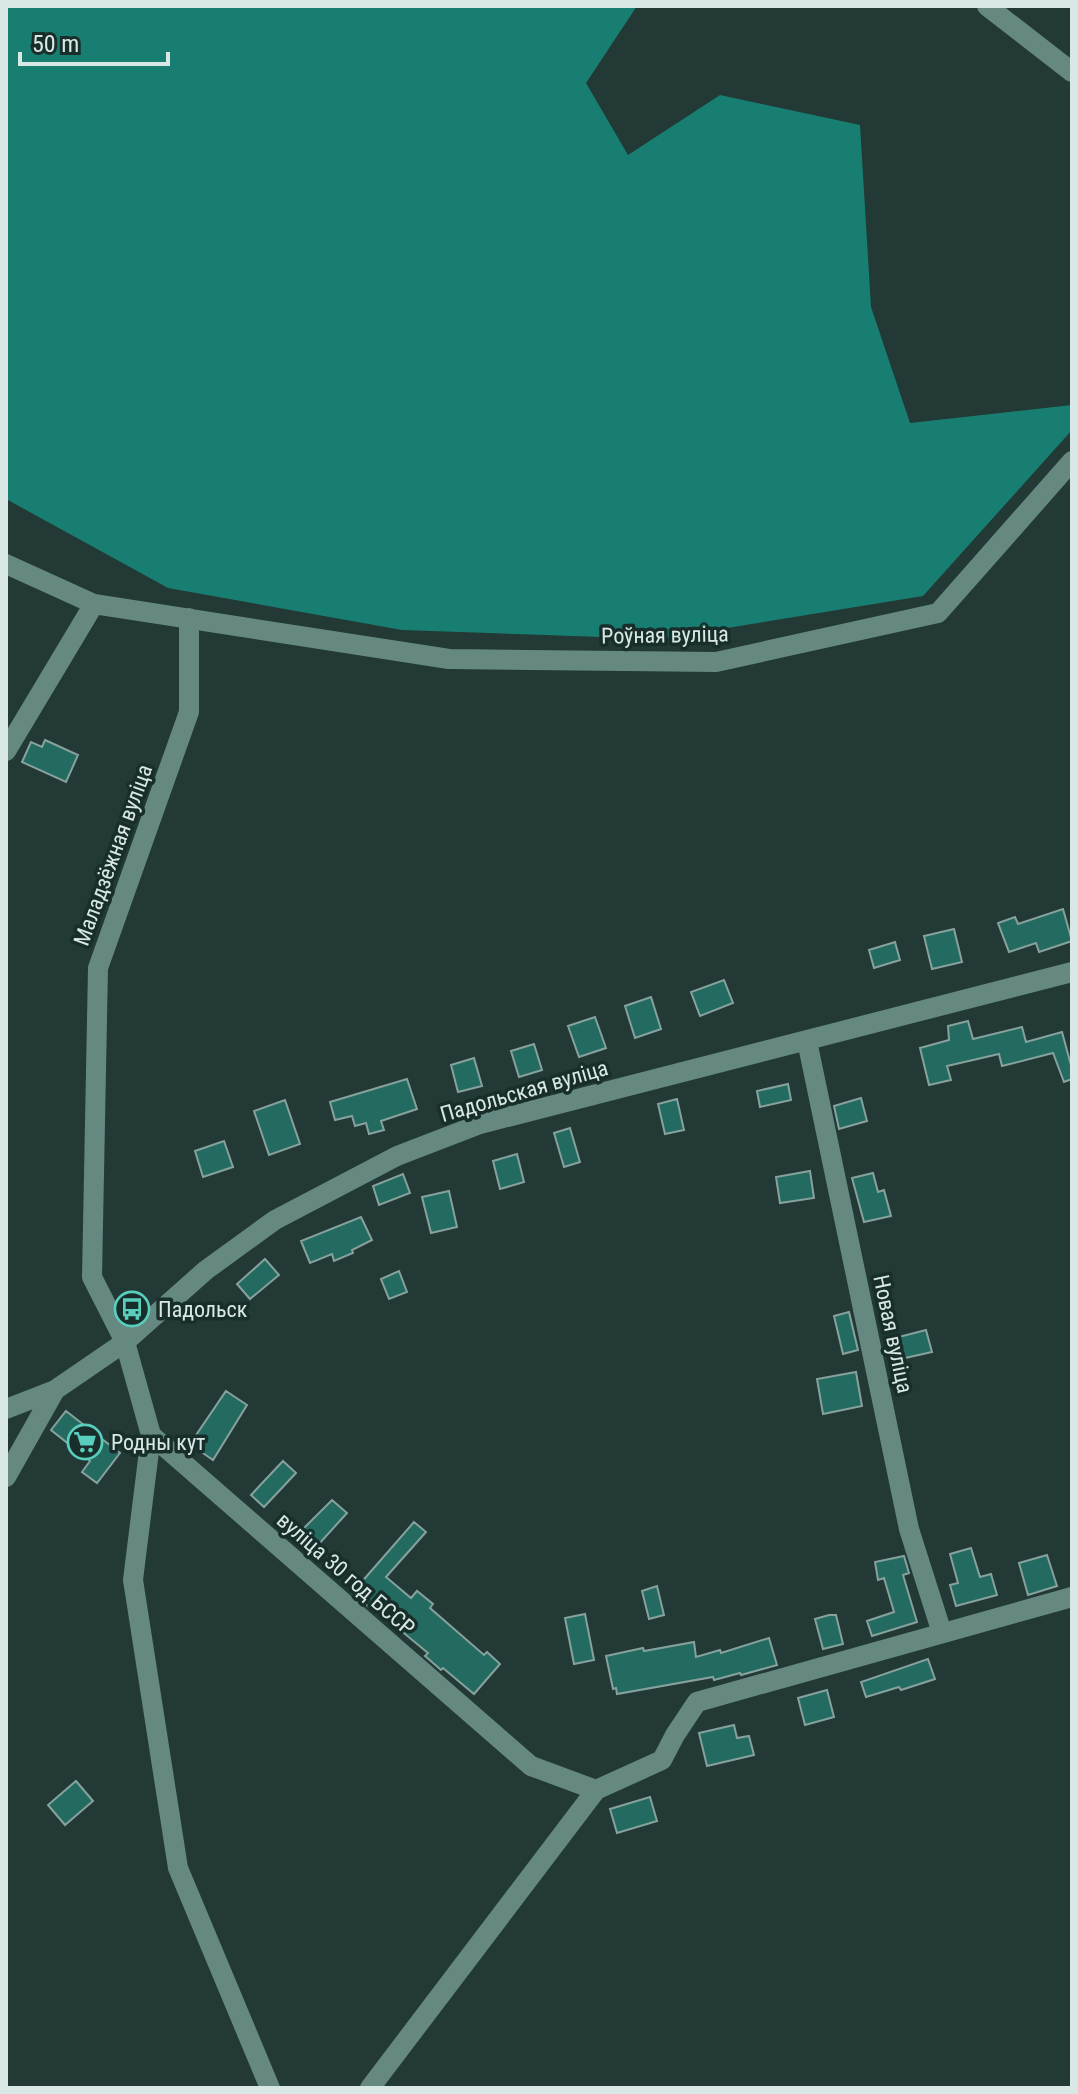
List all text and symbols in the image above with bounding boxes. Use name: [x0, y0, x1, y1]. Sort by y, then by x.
scale bar: [20, 16, 168, 66]
text: 50 m: [32, 30, 79, 58]
street label: Роўная вуліца: [601, 621, 729, 649]
street label: Маладзёжная вуліца: [69, 761, 157, 949]
street label: Падольская вуліца: [437, 1055, 611, 1127]
street label: Новая вуліца: [868, 1273, 918, 1395]
bus stop icon: Падольск: [113, 1290, 151, 1328]
place label: Падольск: [158, 1297, 248, 1322]
supermarket icon: Родны кут: [66, 1423, 104, 1461]
place label: Родны кут: [111, 1430, 205, 1455]
street label: вуліца 30 год БССР: [272, 1507, 420, 1641]

